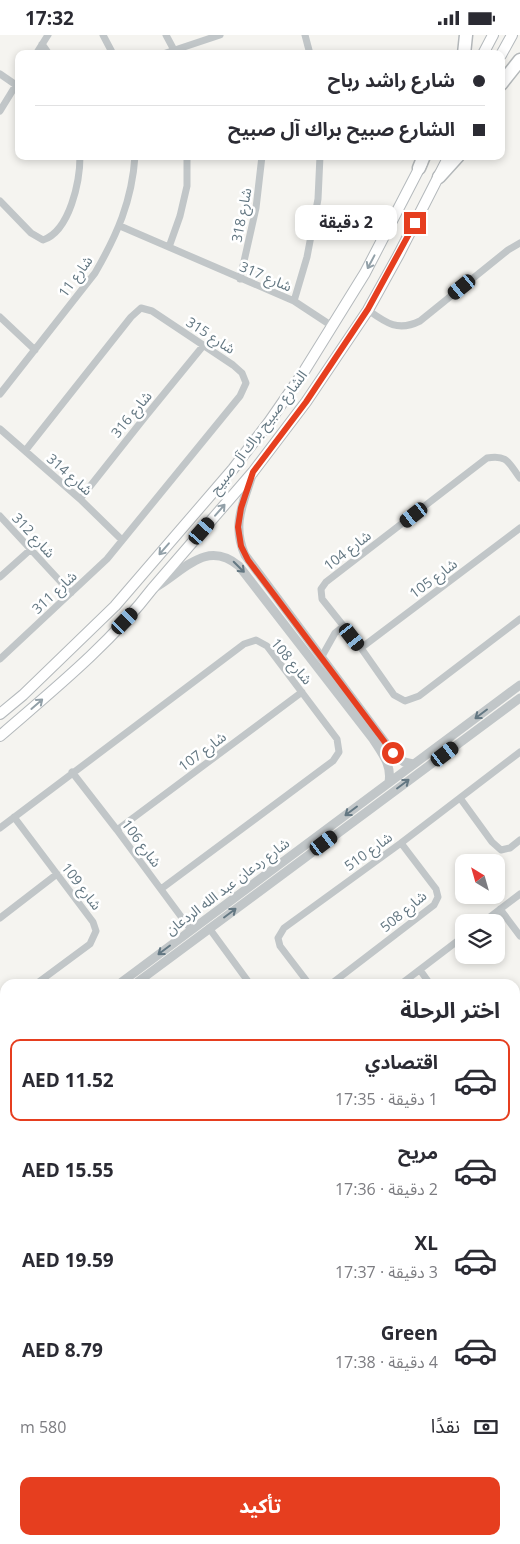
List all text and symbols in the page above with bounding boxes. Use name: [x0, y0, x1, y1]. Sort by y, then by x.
text: 17:32: [25, 5, 74, 31]
text: شارع راشد رباح: [328, 67, 455, 93]
text: الشارع صبيح براك آل صبيح: [228, 116, 455, 142]
street label: شارع 318: [226, 186, 258, 244]
callout: 2 دقيقة: [295, 205, 398, 241]
text: 2 دقيقة: [319, 211, 373, 233]
route end: [404, 212, 426, 234]
street label: شارع 11: [54, 251, 98, 302]
one-way arrow: [366, 254, 376, 269]
street label: شارع 317: [236, 257, 295, 297]
car: [445, 272, 478, 302]
street label: شارع 315: [182, 312, 239, 360]
street label: الشارع صبيح براك آل صبيح: [205, 366, 313, 499]
street label: شارع 316: [106, 387, 157, 443]
street label: شارع 314: [42, 449, 97, 501]
car: [397, 500, 430, 530]
one-way arrow: [214, 504, 226, 517]
street label: شارع 312: [7, 508, 60, 563]
car: [186, 515, 217, 547]
street label: شارع 104: [319, 526, 376, 576]
one-way arrow: [159, 543, 170, 556]
street label: شارع 105: [405, 554, 462, 604]
one-way arrow: [233, 561, 245, 574]
street label: شارع 311: [27, 566, 82, 619]
car: [109, 605, 140, 637]
car: [336, 621, 367, 653]
street label: شارع 108: [266, 634, 317, 689]
one-way arrow: [30, 698, 43, 710]
one-way arrow: [475, 708, 488, 719]
street label: شارع 107: [174, 727, 231, 777]
car: [428, 739, 461, 769]
route start: [382, 742, 404, 764]
one-way arrow: [396, 779, 409, 790]
one-way arrow: [344, 806, 358, 816]
street label: شارع 106: [116, 815, 166, 872]
street label: شارع 510: [340, 827, 397, 876]
car: [307, 828, 340, 858]
street label: شارع ردعان عبد الله الردعان: [161, 833, 294, 941]
north arrow: [455, 854, 505, 904]
map controls: [455, 854, 505, 964]
street label: شارع 109: [56, 858, 106, 915]
street label: شارع 508: [376, 886, 431, 937]
one-way arrow: [223, 907, 236, 918]
button: layers: [455, 914, 505, 964]
one-way arrow: [157, 945, 171, 955]
text: اختر الرحلة: [400, 994, 500, 1024]
text: اقتصادي: [365, 1049, 438, 1075]
icon: car: [453, 1058, 498, 1103]
text: AED 11.52: [22, 1067, 114, 1093]
text: 1 دقيقة · 17:35: [335, 1088, 438, 1110]
text: مريح: [398, 1139, 438, 1165]
icon: car: [453, 1148, 498, 1193]
text: AED 15.55: [22, 1157, 114, 1183]
text: 2 دقيقة · 17:36: [335, 1178, 438, 1200]
text: XL: [415, 1230, 438, 1256]
icon: car: [453, 1238, 498, 1283]
text: AED 19.59: [22, 1247, 114, 1273]
text: 3 دقيقة · 17:37: [335, 1261, 438, 1283]
text: Green: [381, 1320, 438, 1346]
icon: car: [453, 1328, 498, 1373]
text: AED 8.79: [22, 1337, 103, 1363]
text: 4 دقيقة · 17:38: [335, 1351, 438, 1373]
text: نقدًا: [431, 1413, 460, 1439]
icon: cash: [472, 1413, 500, 1441]
text: 580 m: [20, 1416, 66, 1438]
button: تأكيد: [20, 1477, 500, 1535]

